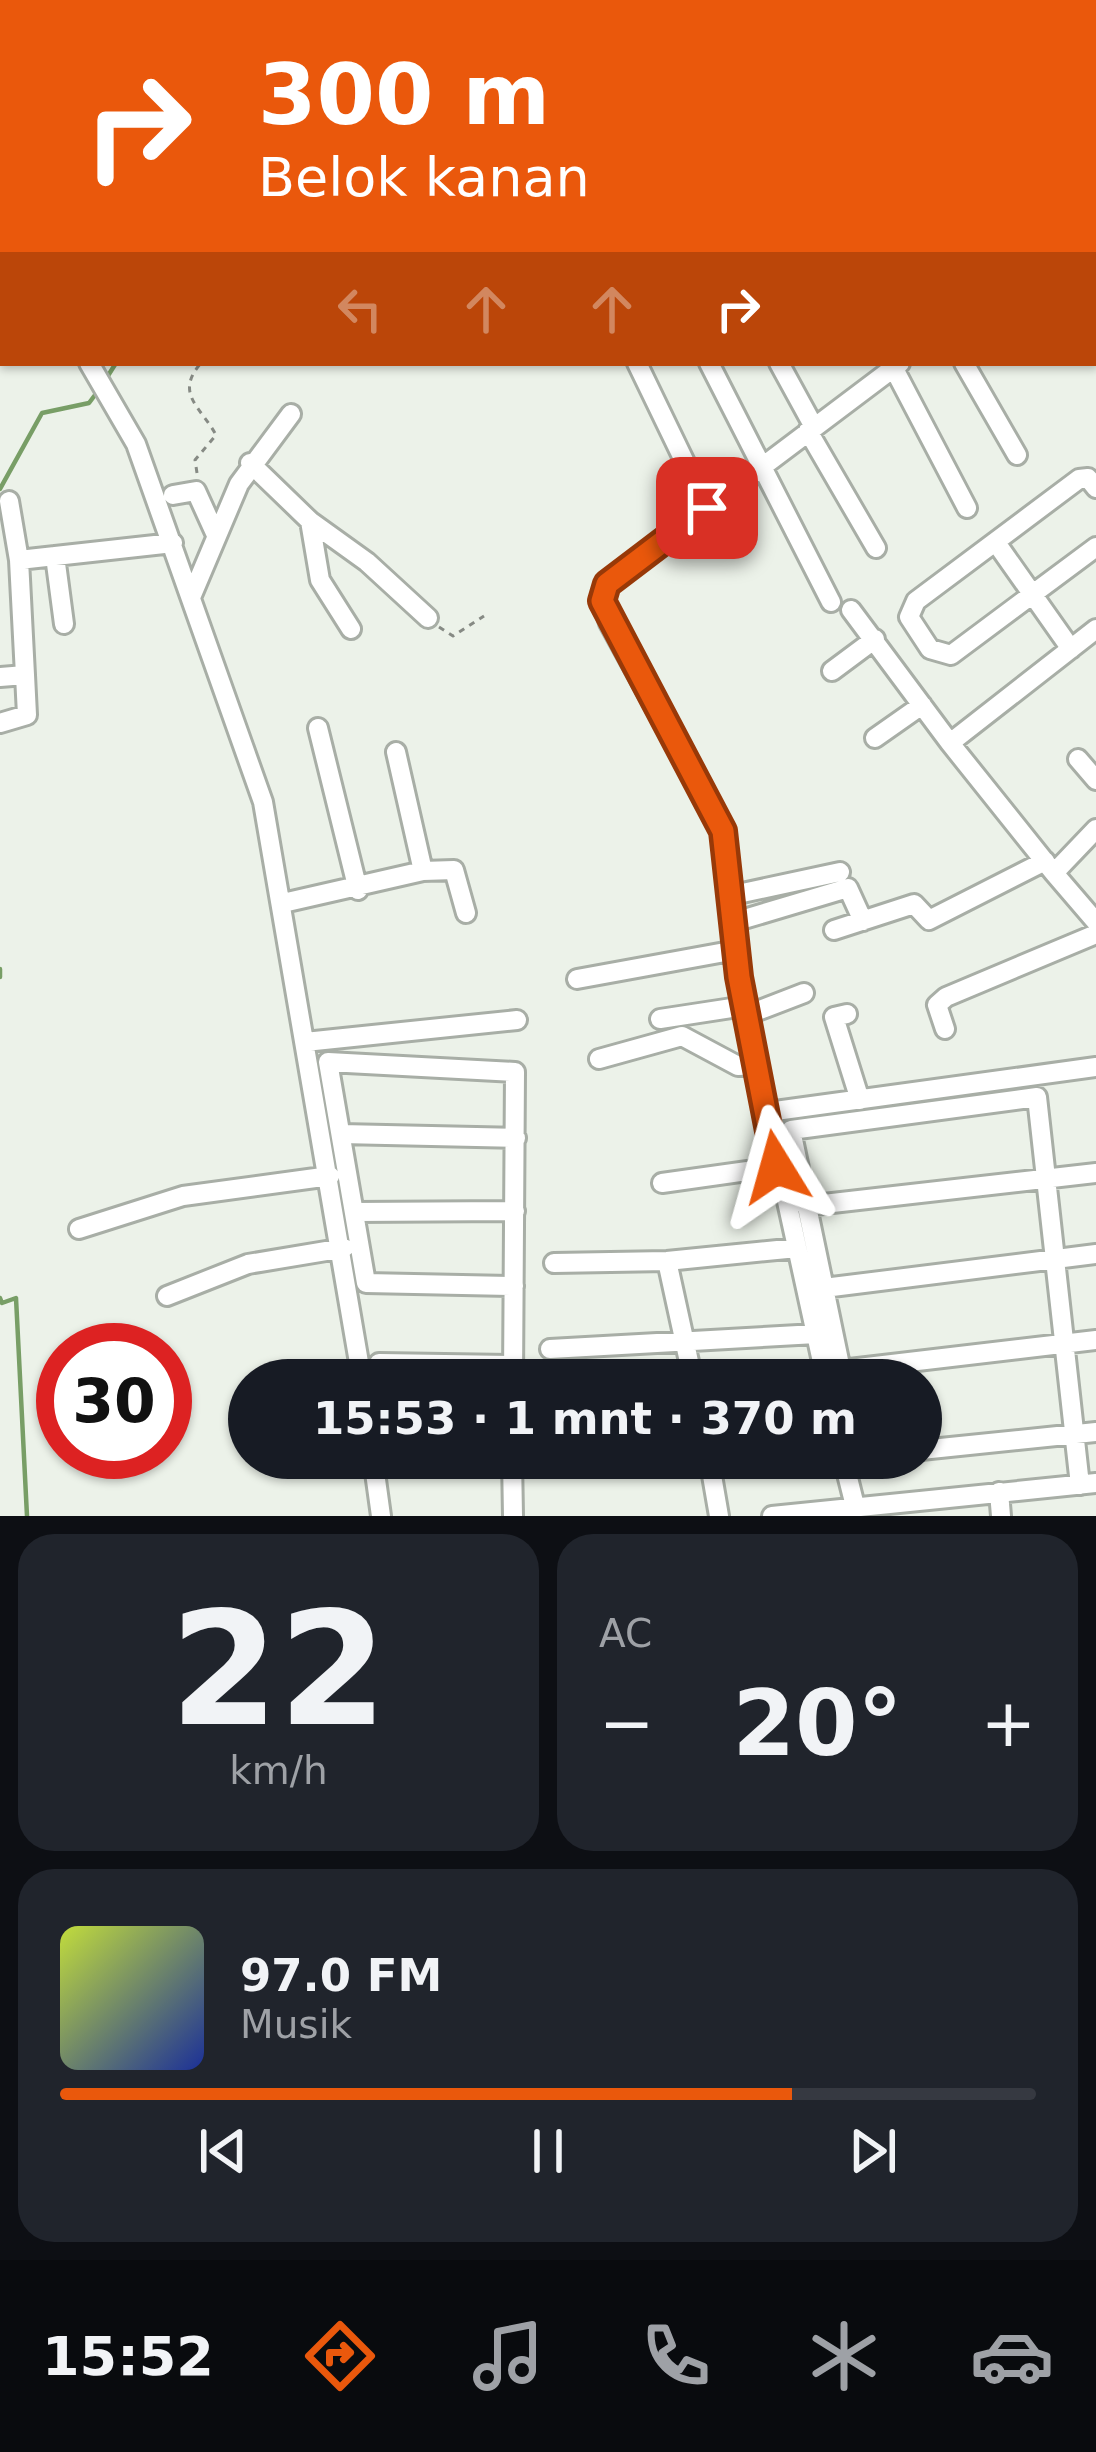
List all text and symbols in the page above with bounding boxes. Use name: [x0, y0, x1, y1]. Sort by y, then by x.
text: 300 m: [258, 46, 550, 144]
icon: right: [60, 48, 216, 204]
text: Belok kanan: [258, 146, 590, 209]
icon: left: [327, 276, 393, 342]
icon: ahead: [453, 276, 519, 342]
icon: ahead: [579, 276, 645, 342]
icon: right: [705, 276, 771, 342]
pin: [656, 457, 758, 559]
icon: arrive: [674, 475, 740, 541]
position arrow: [713, 1104, 839, 1230]
speed limit sign: 30: [36, 1323, 192, 1479]
text: 15:53 · 1 mnt · 370 m: [313, 1392, 857, 1445]
text: 22: [170, 1579, 387, 1761]
text: AC: [599, 1611, 652, 1656]
text: 20°: [732, 1671, 903, 1776]
text: −: [599, 1685, 654, 1762]
text: +: [981, 1685, 1036, 1762]
text: km/h: [229, 1748, 328, 1793]
text: 97.0 FM: [240, 1949, 442, 2002]
text: Musik: [240, 2002, 352, 2047]
icon: previous: [190, 2118, 256, 2184]
icon: pause: [515, 2118, 581, 2184]
icon: next: [840, 2118, 906, 2184]
icon: directions: [298, 2314, 382, 2398]
icon: music: [466, 2314, 550, 2398]
icon: phone: [634, 2314, 718, 2398]
icon: climate: [802, 2314, 886, 2398]
icon: car: [970, 2314, 1054, 2398]
text: 15:52: [42, 2325, 214, 2388]

